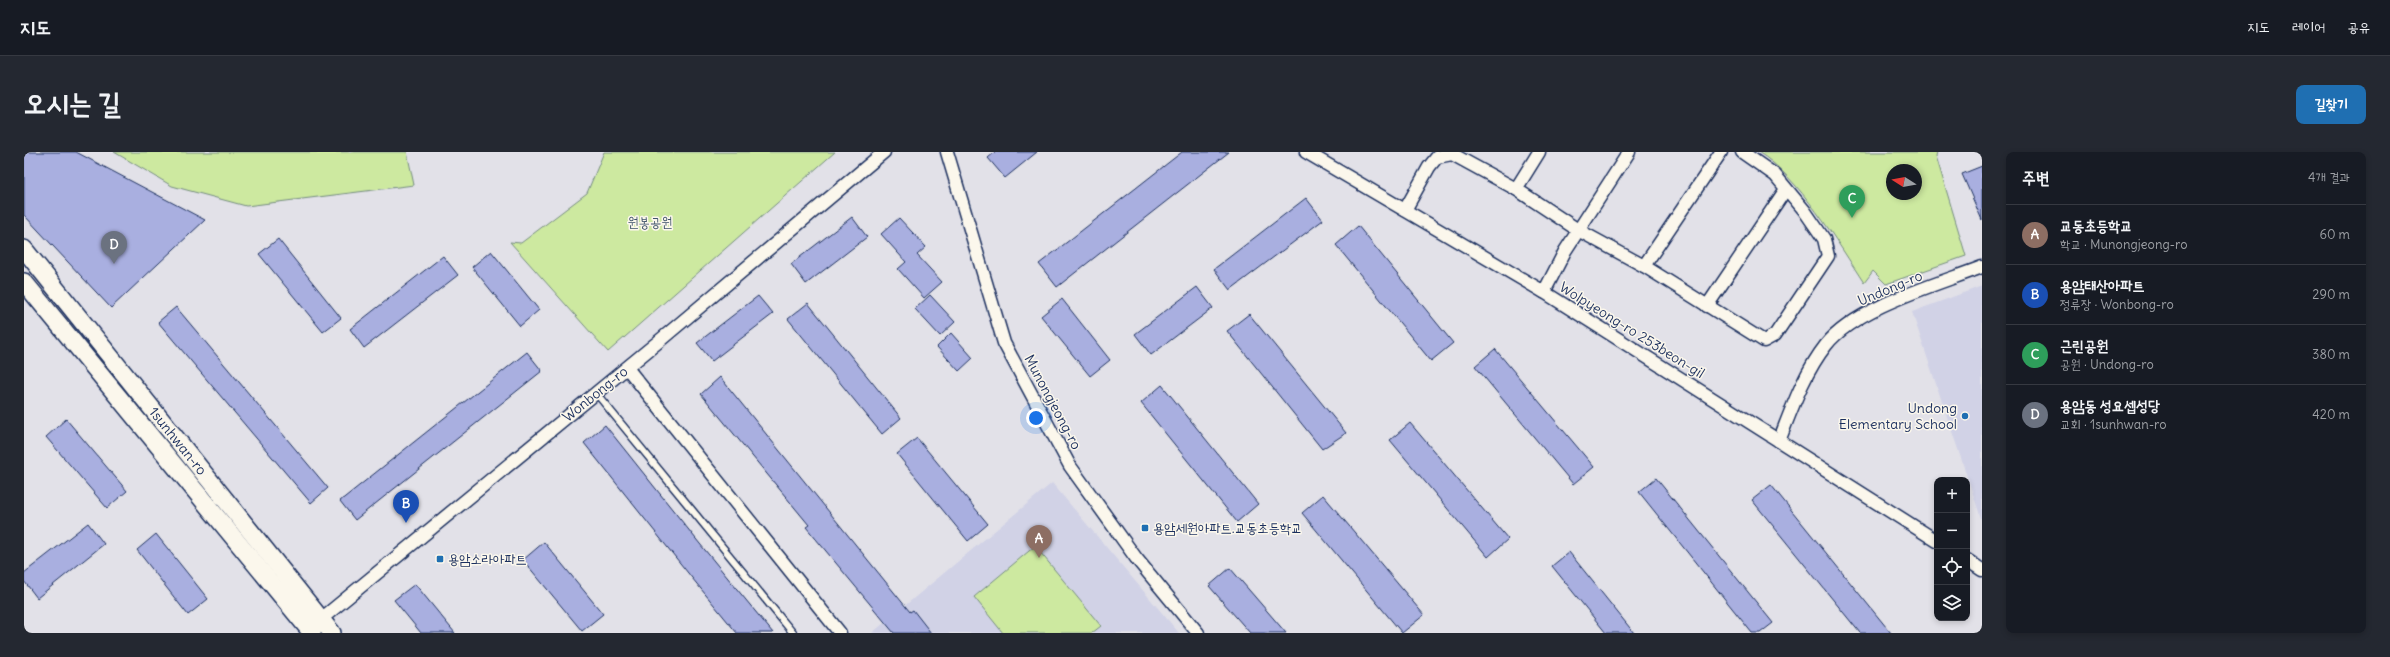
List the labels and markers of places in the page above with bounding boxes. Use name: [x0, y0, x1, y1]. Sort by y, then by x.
pin: C: [1839, 185, 1865, 218]
pin: D: [101, 231, 127, 264]
place label: Undong Elementary School: [1839, 399, 1957, 433]
marker: Undong Elementary School: [1960, 411, 1970, 421]
pin: B: [393, 490, 419, 523]
place label: 용암세원아파트.교동초등학교: [1153, 519, 1302, 537]
marker: 용암세원아파트.교동초등학교: [1140, 523, 1150, 533]
pin: A: [1026, 525, 1052, 558]
place label: 용암소라아파트: [448, 550, 527, 568]
marker: 용암소라아파트: [435, 554, 445, 564]

